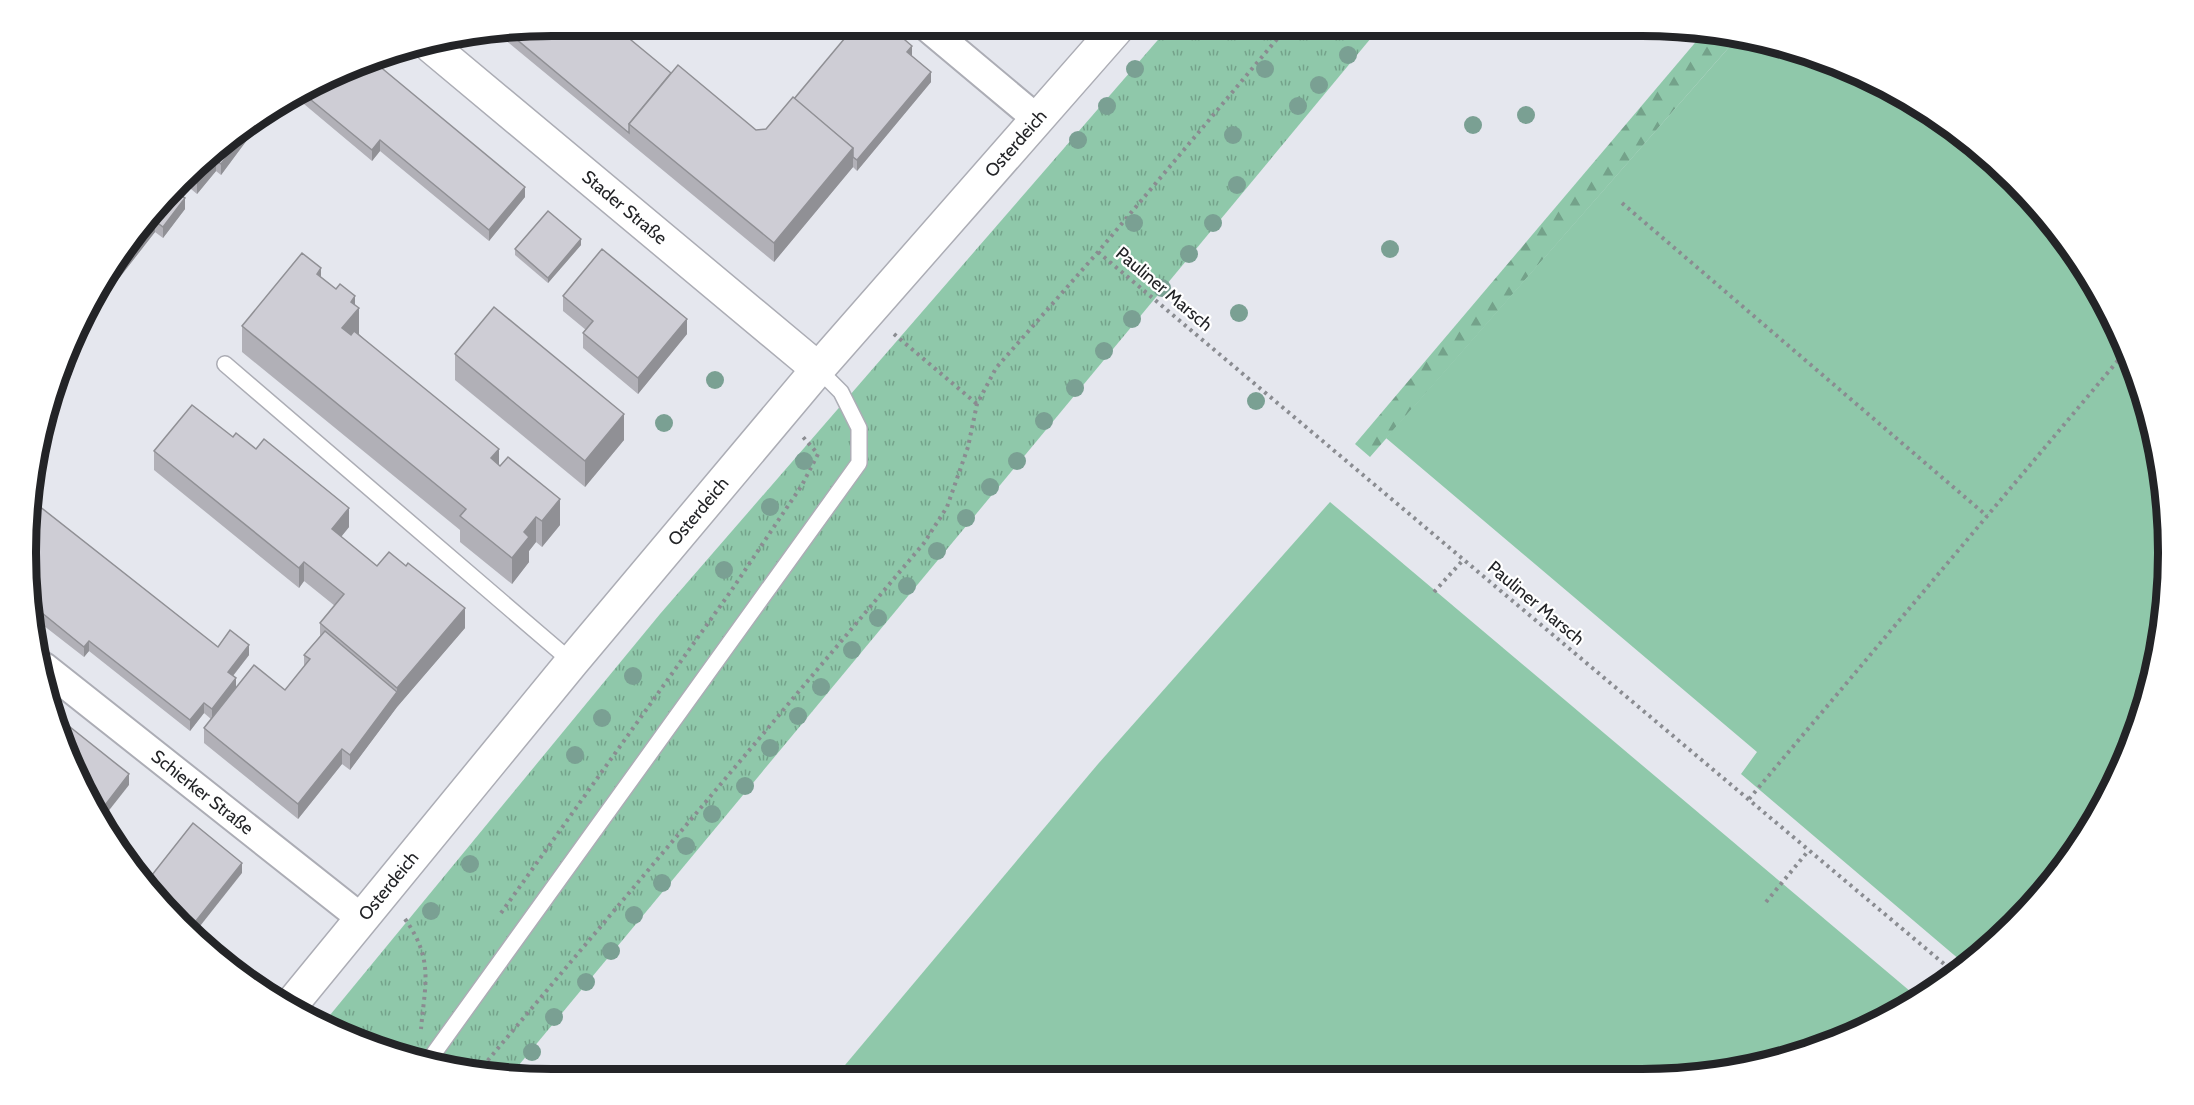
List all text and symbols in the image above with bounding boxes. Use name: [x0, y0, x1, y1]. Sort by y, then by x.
street label: Osterdeich: [980, 105, 1051, 182]
street label: Stader Straße: [577, 166, 671, 249]
street label: Pauliner Marsch: [1111, 242, 1217, 336]
street label: Osterdeich: [663, 473, 733, 550]
street label: Pauliner Marsch: [1483, 556, 1589, 650]
street label: Schierker Straße: [147, 745, 258, 839]
street label: Osterdeich: [354, 847, 423, 925]

